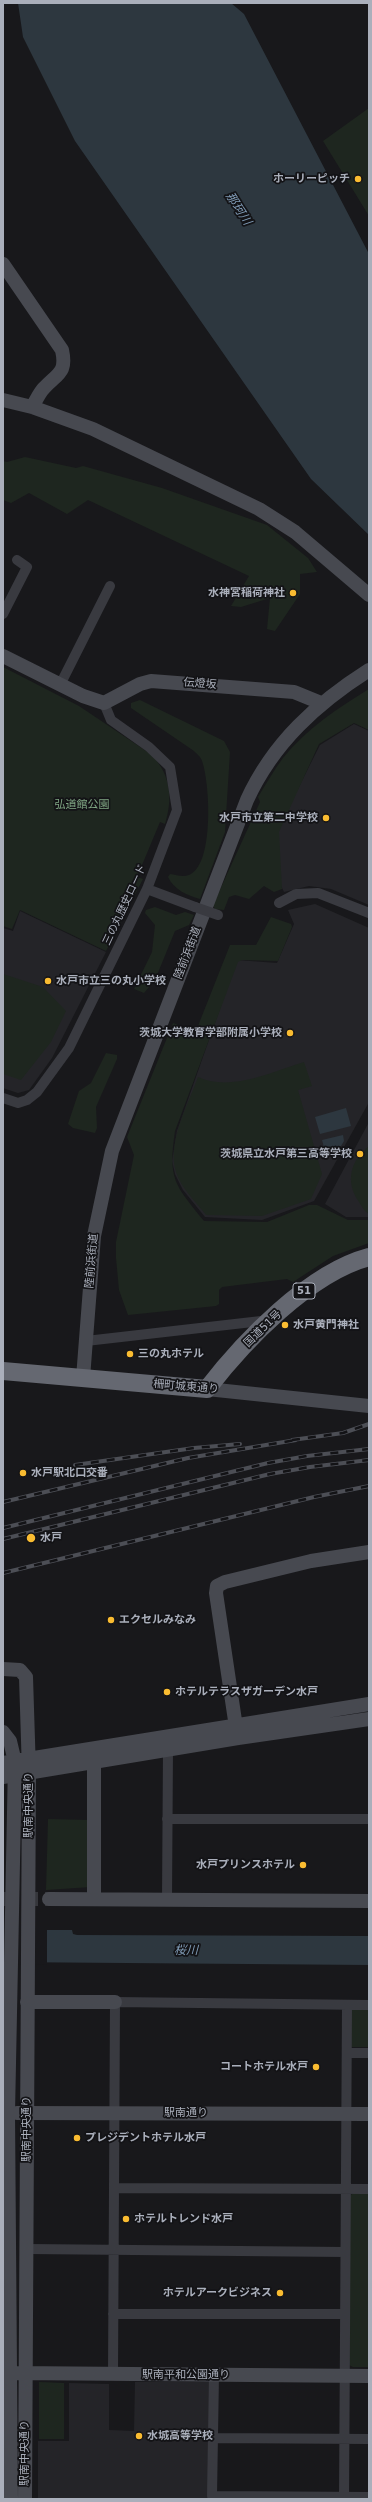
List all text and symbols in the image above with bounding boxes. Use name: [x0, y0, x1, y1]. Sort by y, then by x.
place label: ホーリーピッチ: [273, 172, 350, 186]
marker: ホーリーピッチ: [353, 174, 363, 184]
water label: 那珂川: [222, 190, 254, 228]
place label: 水神宮稲荷神社: [208, 586, 285, 600]
marker: 水神宮稲荷神社: [288, 588, 298, 598]
street label: 伝燈坂: [183, 676, 217, 692]
park label: 弘道館公園: [55, 798, 109, 812]
place label: 水戸市立第二中学校: [219, 811, 318, 825]
marker: 水戸市立第二中学校: [321, 813, 331, 823]
street label: 三の丸歴史ロード: [100, 862, 150, 948]
street label: 陸前浜街道: [172, 925, 204, 981]
place label: 水戸市立三の丸小学校: [56, 974, 166, 988]
marker: 水戸市立三の丸小学校: [43, 976, 53, 986]
place label: 茨城大学教育学部附属小学校: [139, 1026, 282, 1040]
marker: 茨城大学教育学部附属小学校: [285, 1028, 295, 1038]
place label: 茨城県立水戸第三高等学校: [220, 1147, 352, 1161]
marker: 茨城県立水戸第三高等学校: [355, 1149, 365, 1159]
street label: 陸前浜街道: [83, 1233, 101, 1289]
road number: 51: [293, 1283, 315, 1299]
street label: 国道51号: [242, 1308, 284, 1350]
place label: 水戸黄門神社: [293, 1318, 359, 1332]
marker: 水戸黄門神社: [280, 1320, 290, 1330]
place label: 三の丸ホテル: [138, 1347, 204, 1361]
marker: 三の丸ホテル: [125, 1349, 135, 1359]
street label: 柵町城東通り: [153, 1378, 219, 1396]
place label: 水戸駅北口交番: [31, 1466, 108, 1480]
marker: 水戸駅北口交番: [18, 1468, 28, 1478]
place label: 水戸: [40, 1531, 62, 1545]
marker: 水戸: [25, 1532, 37, 1544]
place label: エクセルみなみ: [119, 1613, 196, 1627]
marker: エクセルみなみ: [106, 1615, 116, 1625]
place label: ホテルテラスザガーデン水戸: [175, 1685, 318, 1699]
marker: ホテルテラスザガーデン水戸: [162, 1687, 172, 1697]
street label: 駅南中央通り: [22, 1772, 36, 1838]
place label: 水戸プリンスホテル: [196, 1858, 295, 1872]
marker: 水戸プリンスホテル: [298, 1860, 308, 1870]
water label: 桜川: [174, 1944, 198, 1958]
place label: コートホテル水戸: [220, 2060, 308, 2074]
marker: コートホテル水戸: [311, 2062, 321, 2072]
street label: 駅南中央通り: [20, 2096, 34, 2162]
street label: 駅南通り: [164, 2106, 208, 2120]
place label: プレジデントホテル水戸: [85, 2131, 206, 2145]
marker: プレジデントホテル水戸: [72, 2133, 82, 2143]
place label: ホテルトレンド水戸: [134, 2212, 233, 2226]
marker: ホテルトレンド水戸: [121, 2214, 131, 2224]
place label: ホテルアークビジネス: [163, 2286, 272, 2300]
marker: ホテルアークビジネス: [275, 2288, 285, 2298]
street label: 駅南平和公園通り: [142, 2368, 230, 2382]
street label: 駅南中央通り: [18, 2420, 32, 2486]
place label: 水城高等学校: [147, 2429, 213, 2443]
marker: 水城高等学校: [134, 2431, 144, 2441]

